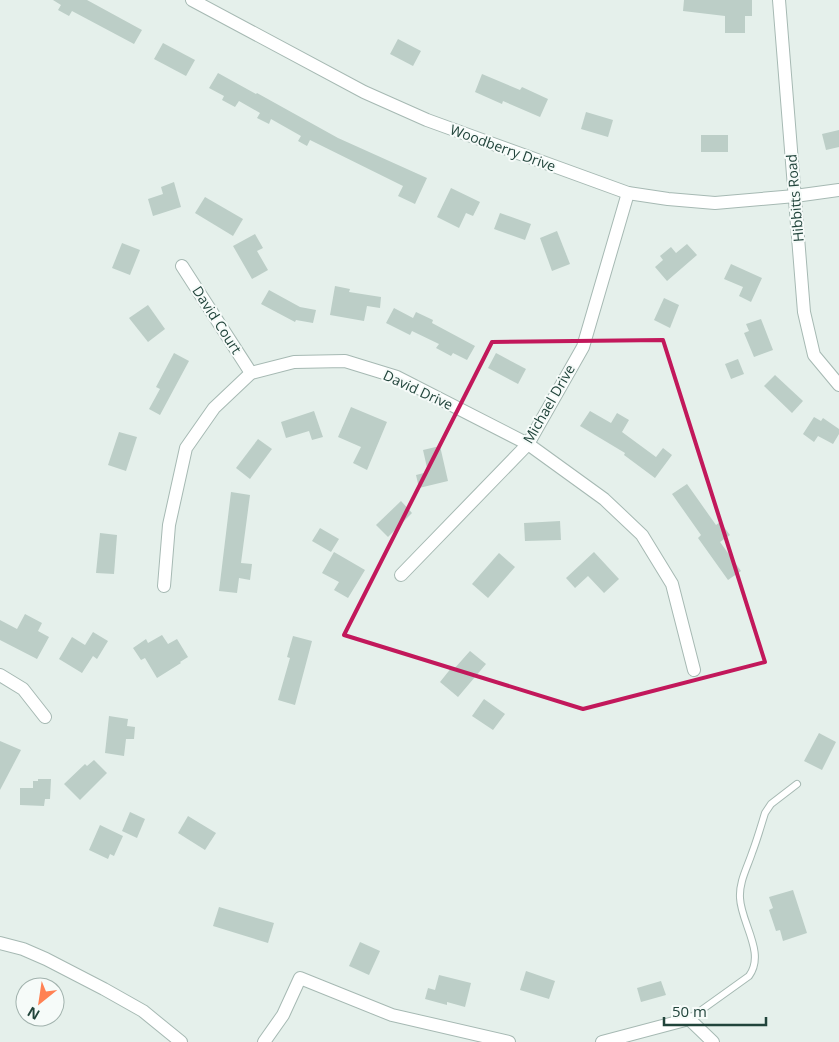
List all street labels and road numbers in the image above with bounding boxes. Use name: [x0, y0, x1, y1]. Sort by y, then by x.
street label: Woodberry Drive: [448, 120, 559, 176]
street label: Hibbitts Road: [781, 153, 808, 243]
street label: David Court: [188, 282, 246, 357]
street label: Michael Drive: [518, 361, 579, 447]
street label: David Drive: [380, 365, 456, 414]

